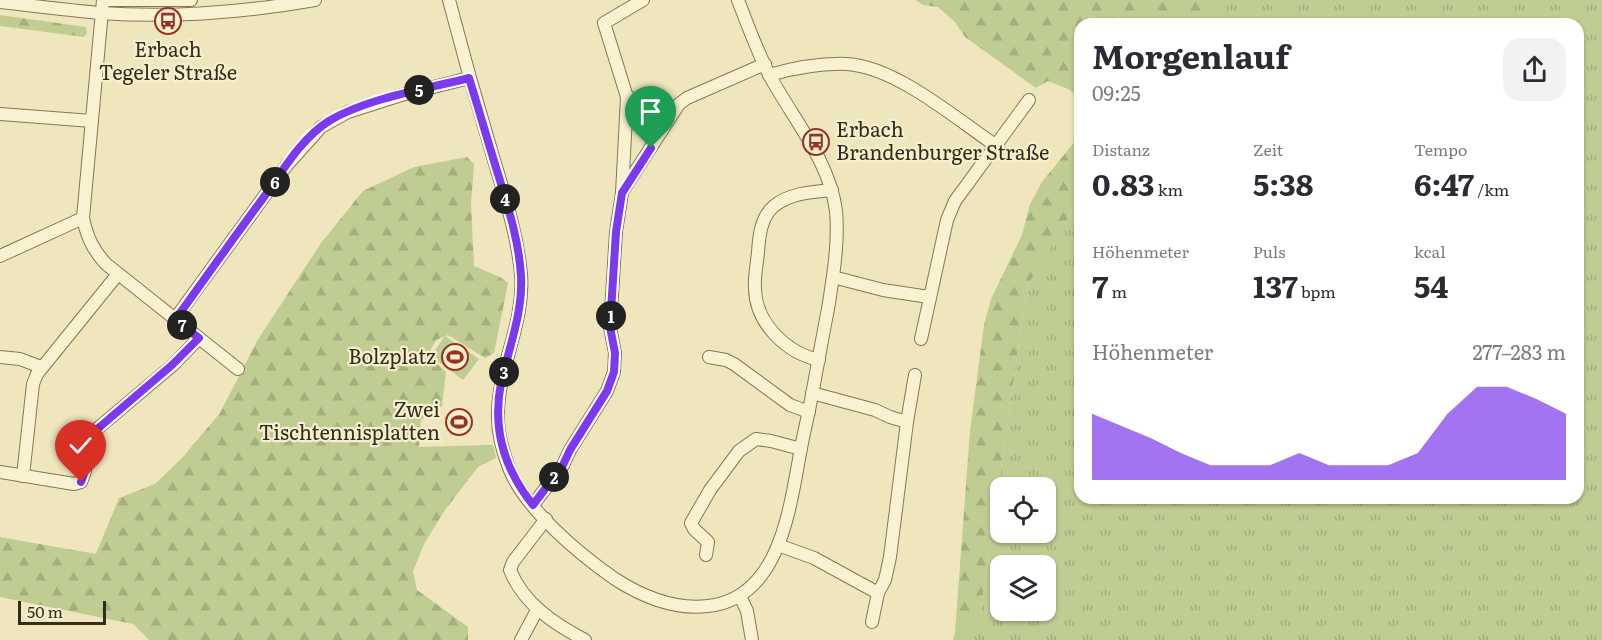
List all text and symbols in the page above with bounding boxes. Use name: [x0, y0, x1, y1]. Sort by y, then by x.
bus stop icon: Erbach Tegeler Straße: [153, 6, 183, 36]
text: Morgenlauf: [1092, 30, 1289, 79]
place label: Erbach Tegeler Straße: [99, 33, 237, 86]
button: share: [1503, 38, 1566, 101]
pin: 5: [404, 75, 434, 105]
text: 09:25: [1092, 77, 1141, 107]
text: 5: [415, 78, 423, 102]
pin: [625, 86, 676, 148]
icon: arrive: [634, 95, 667, 128]
place label: Erbach Brandenburger Straße: [836, 113, 1049, 166]
bus stop icon: Erbach Brandenburger Straße: [801, 127, 831, 157]
text: Distanz: [1092, 137, 1150, 161]
text: Zeit: [1253, 137, 1283, 161]
text: Tempo: [1414, 137, 1467, 161]
text: 0.83: [1092, 161, 1155, 205]
text: 5:38: [1253, 161, 1313, 205]
text: 6:47: [1414, 161, 1474, 205]
pin: 6: [260, 167, 290, 197]
text: 6: [270, 170, 280, 194]
text: km: [1155, 177, 1183, 201]
text: /km: [1474, 177, 1509, 201]
pin: 4: [490, 184, 520, 214]
text: 4: [500, 187, 510, 211]
text: Höhenmeter: [1092, 239, 1189, 263]
text: Puls: [1253, 239, 1285, 263]
text: kcal: [1414, 239, 1446, 263]
text: 7: [1092, 263, 1108, 307]
text: 137: [1253, 263, 1298, 307]
text: 54: [1414, 263, 1448, 307]
text: m: [1108, 279, 1127, 303]
text: bpm: [1298, 279, 1336, 303]
pin: 1: [596, 301, 626, 331]
text: 1: [608, 304, 614, 328]
pin: 7: [167, 310, 197, 340]
text: 7: [178, 313, 186, 337]
text: Höhenmeter: [1092, 336, 1213, 366]
text: 277–283 m: [1472, 336, 1566, 366]
place label: Bolzplatz: [348, 340, 436, 370]
sports icon: Bolzplatz: [440, 342, 470, 372]
pin: 3: [489, 357, 519, 387]
text: 3: [500, 360, 508, 384]
place label: Zwei Tischtennisplatten: [259, 393, 440, 446]
sports icon: Zwei Tischtennisplatten: [444, 407, 474, 437]
pin: [55, 420, 106, 482]
icon: check: [64, 429, 97, 462]
pin: 2: [539, 462, 569, 492]
text: 2: [550, 465, 558, 489]
map controls: [990, 477, 1056, 621]
button: locate: [990, 477, 1056, 543]
button: layers: [990, 555, 1056, 621]
scale bar: [18, 598, 106, 626]
text: 50 m: [27, 599, 63, 623]

